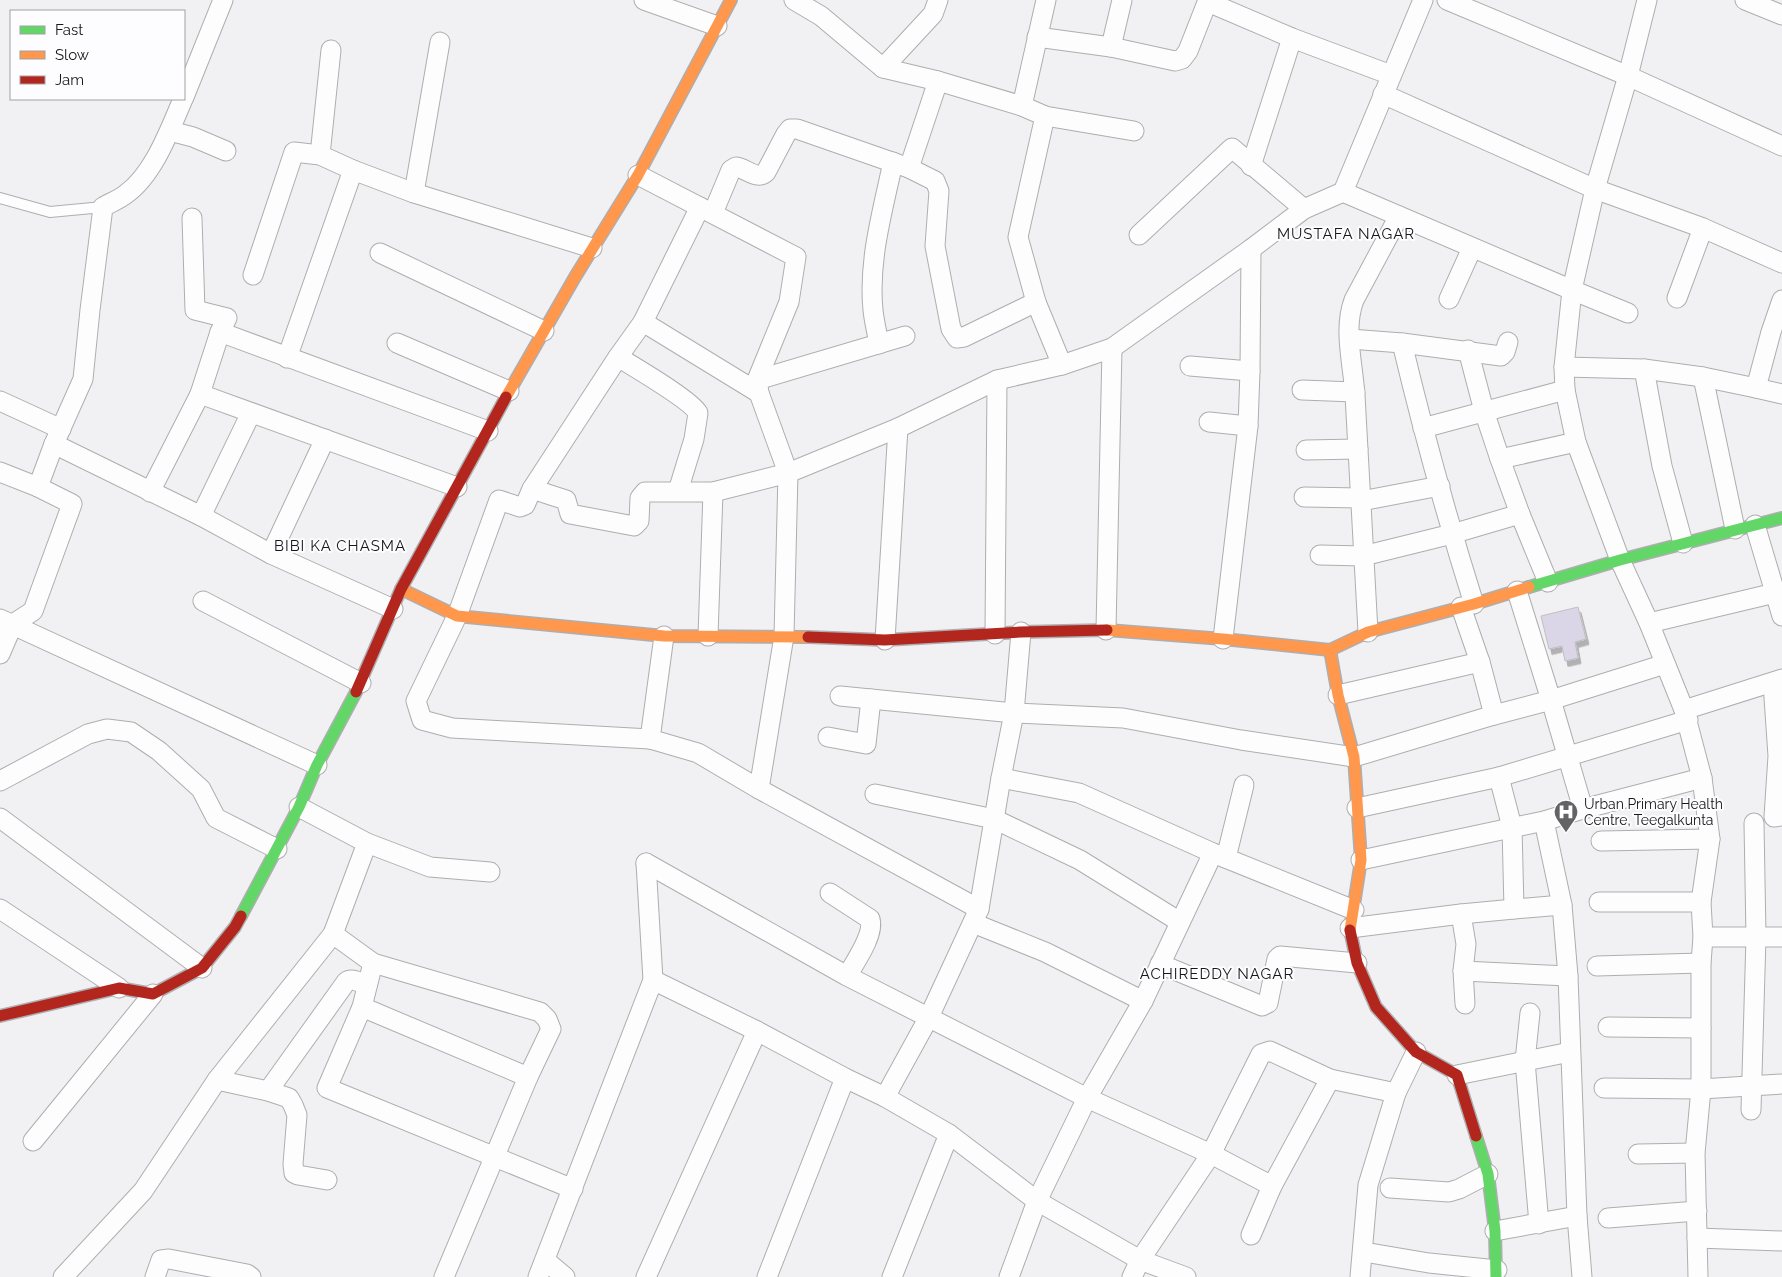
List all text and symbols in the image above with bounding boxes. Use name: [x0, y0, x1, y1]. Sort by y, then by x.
legend: [10, 10, 185, 100]
text: Fast: [55, 21, 83, 39]
text: Slow: [55, 46, 89, 64]
text: Jam: [55, 71, 84, 89]
district label: MUSTAFA NAGAR: [1277, 225, 1415, 243]
district label: BIBI KA CHASMA: [274, 537, 406, 555]
place label: Urban Primary Health Centre, Teegalkunta: [1584, 796, 1723, 828]
hospital icon: Urban Primary Health Centre, Teegalkunta: [1553, 799, 1579, 833]
district label: ACHIREDDY NAGAR: [1140, 965, 1294, 983]

